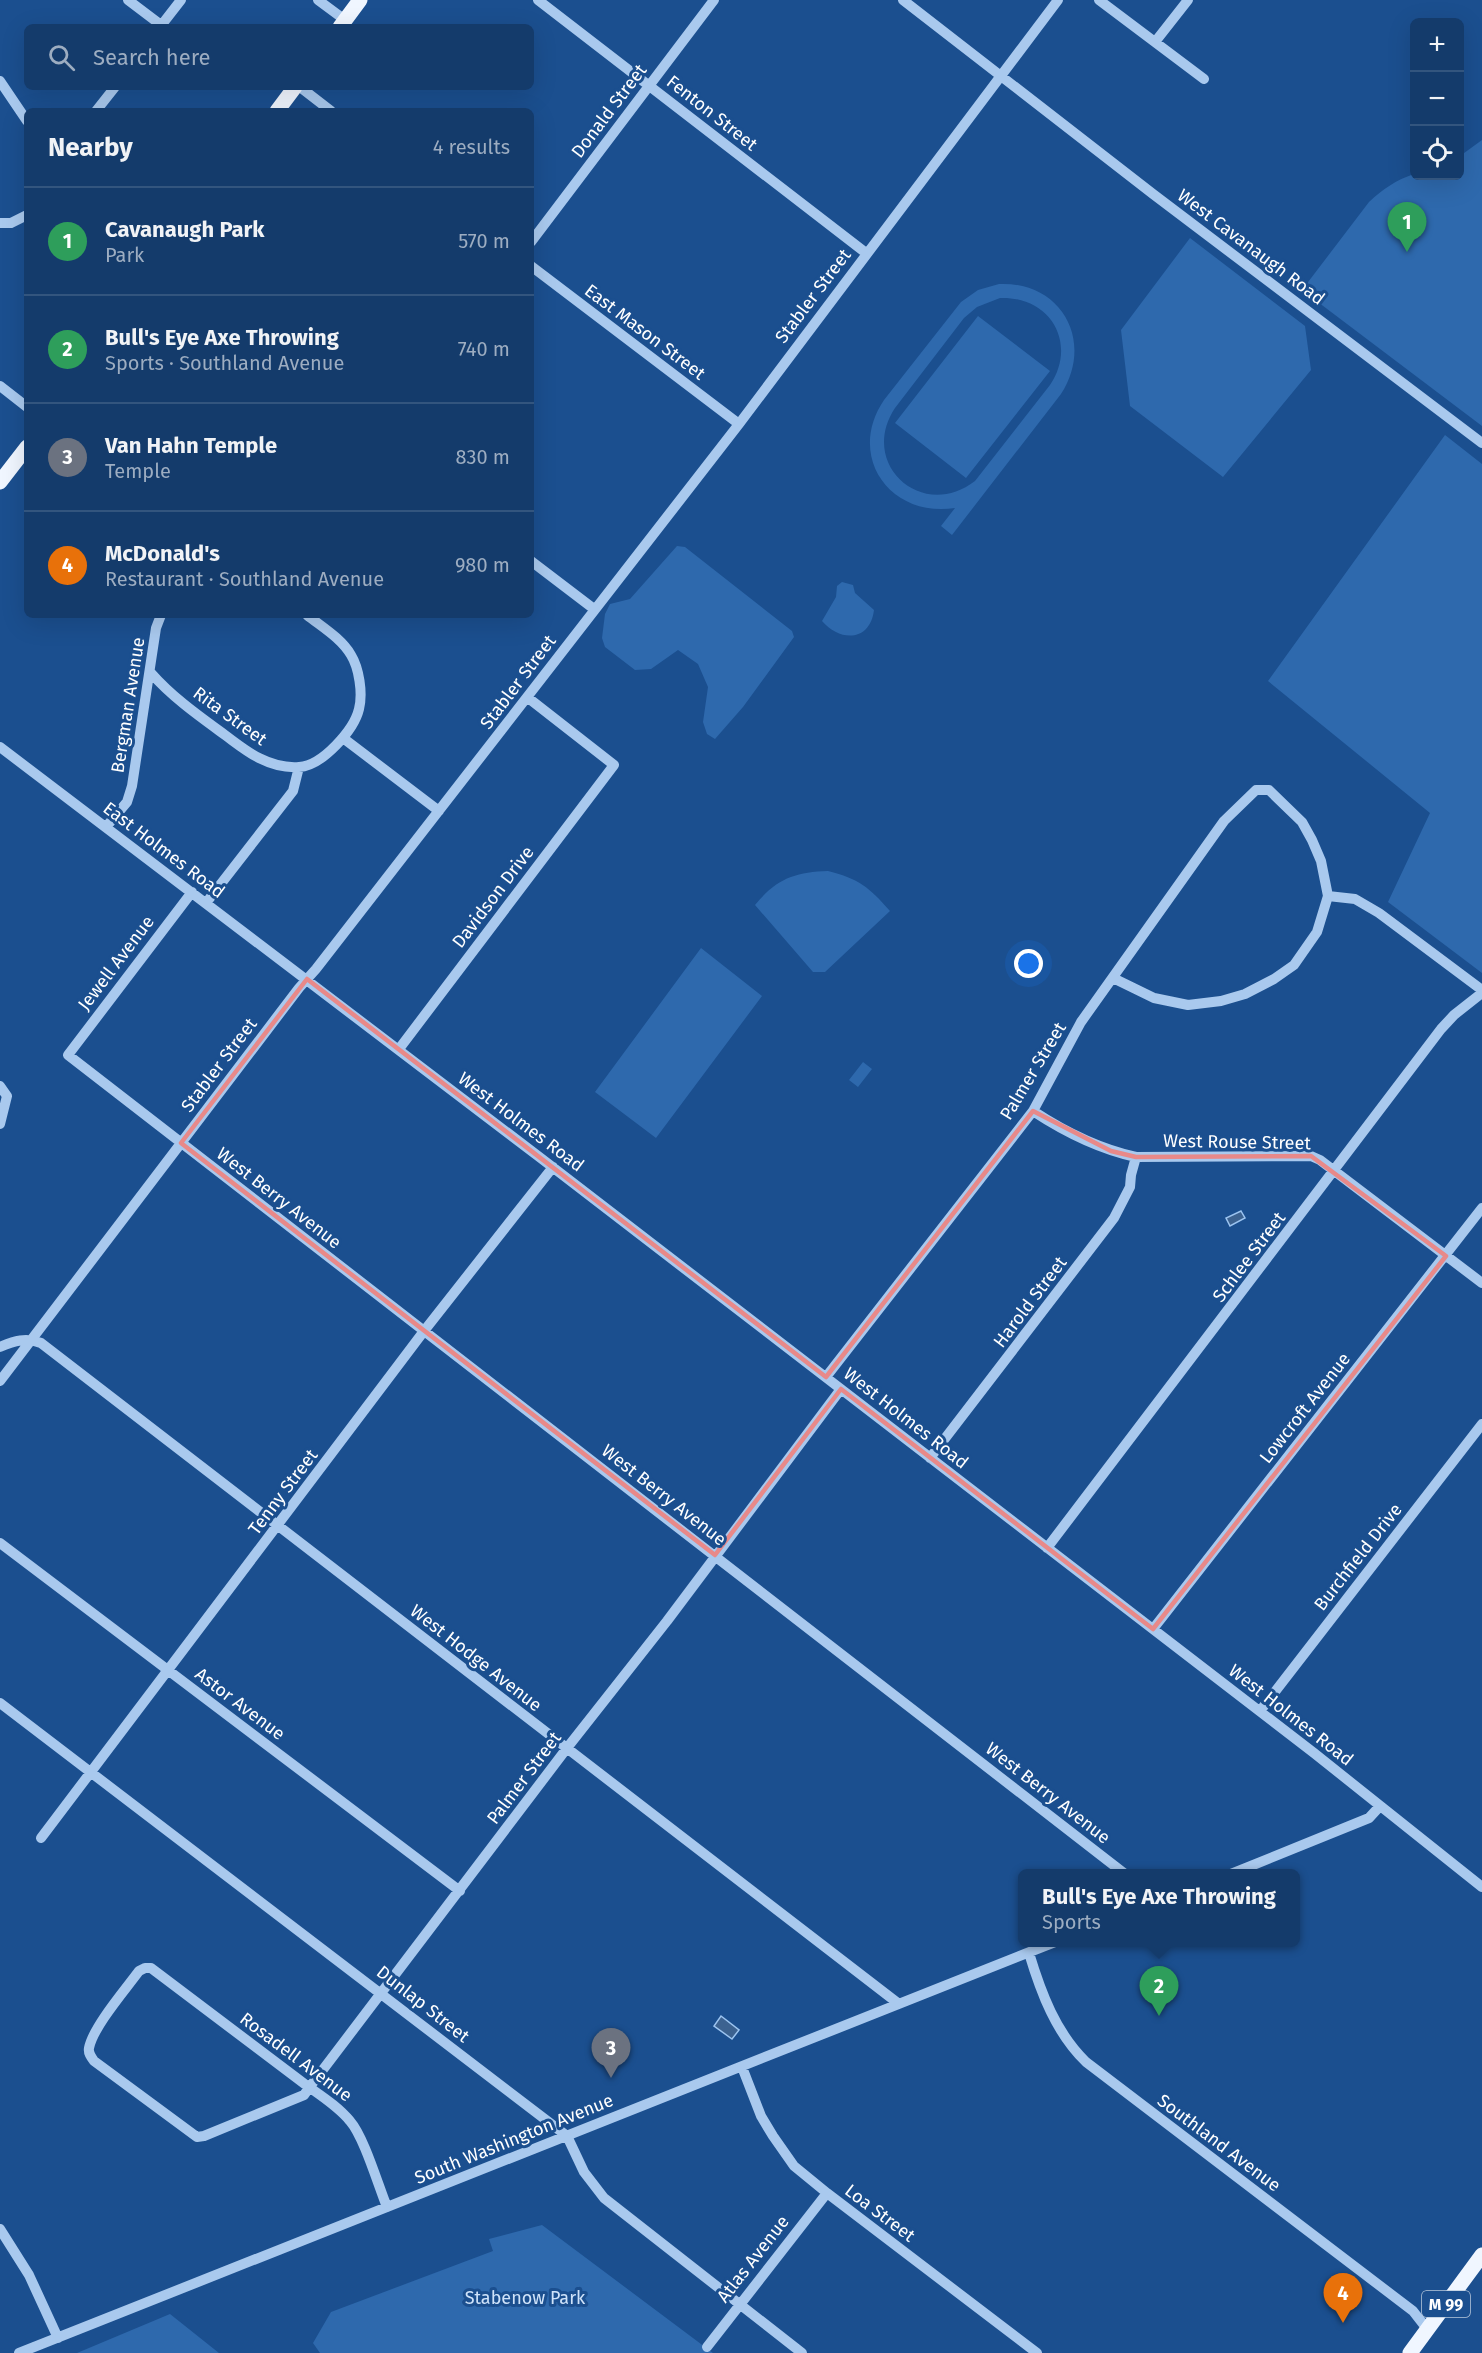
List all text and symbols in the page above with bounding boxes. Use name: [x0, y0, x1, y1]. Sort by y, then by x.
map controls: [1410, 18, 1464, 180]
button: +: [1410, 18, 1464, 72]
search box: [24, 24, 534, 90]
icon: search: [45, 41, 78, 74]
text: Search here: [93, 44, 211, 71]
street label: Donald Street: [567, 59, 652, 162]
street label: Fenton Street: [662, 71, 762, 156]
button: −: [1410, 72, 1464, 126]
button: locate: [1410, 126, 1464, 180]
text: Nearby: [48, 132, 133, 163]
text: 4 results: [433, 135, 510, 159]
street label: West Cavanaugh Road: [1173, 184, 1329, 310]
pin: 1: [1388, 202, 1426, 252]
text: Cavanaugh Park: [105, 216, 264, 243]
text: 1: [63, 229, 72, 253]
text: 570 m: [458, 229, 510, 253]
text: Park: [105, 243, 144, 267]
street label: Stabler Street: [770, 244, 856, 347]
street label: East Mason Street: [580, 279, 710, 385]
text: Bull's Eye Axe Throwing: [105, 324, 339, 351]
text: 2: [62, 337, 73, 361]
text: 740 m: [458, 337, 510, 361]
text: Sports · Southland Avenue: [105, 351, 344, 375]
text: Van Hahn Temple: [105, 432, 277, 459]
text: 3: [62, 445, 73, 469]
text: 830 m: [455, 445, 510, 469]
text: Temple: [105, 459, 171, 483]
text: McDonald's: [105, 540, 220, 567]
text: 4: [62, 553, 73, 577]
text: 980 m: [455, 553, 510, 577]
text: Restaurant · Southland Avenue: [105, 567, 384, 591]
street label: Stabler Street: [475, 630, 561, 733]
street label: Bergman Avenue: [106, 636, 150, 774]
street label: Rita Street: [189, 682, 272, 750]
street label: East Holmes Road: [99, 797, 229, 903]
street label: Davidson Drive: [447, 842, 539, 952]
street label: Jewell Avenue: [73, 911, 159, 1015]
your location: [1014, 949, 1043, 978]
street label: Stabler Street: [176, 1013, 262, 1116]
street label: Palmer Street: [995, 1018, 1071, 1124]
street label: West Holmes Road: [454, 1067, 588, 1177]
street label: West Rouse Street: [1163, 1130, 1311, 1154]
street label: West Berry Avenue: [212, 1142, 346, 1254]
street label: Schlee Street: [1208, 1207, 1290, 1306]
street label: Harold Street: [989, 1252, 1072, 1352]
street label: Lowcroft Avenue: [1255, 1348, 1355, 1468]
street label: West Holmes Road: [839, 1363, 973, 1473]
street label: West Berry Avenue: [597, 1439, 731, 1551]
street label: Tenny Street: [244, 1444, 323, 1539]
street label: Burchfield Drive: [1309, 1499, 1407, 1615]
street label: West Hodge Avenue: [406, 1600, 546, 1716]
street label: West Holmes Road: [1224, 1660, 1358, 1770]
street label: Astor Avenue: [191, 1663, 289, 1745]
street label: Palmer Street: [482, 1727, 566, 1829]
street label: West Berry Avenue: [981, 1737, 1115, 1849]
popup: [1018, 1869, 1300, 1947]
text: Bull's Eye Axe Throwing: [1042, 1883, 1276, 1910]
text: Sports: [1042, 1910, 1101, 1934]
street label: Dunlap Street: [372, 1961, 474, 2047]
pin: 2: [1140, 1966, 1178, 2016]
street label: Rosadell Avenue: [236, 2008, 356, 2106]
pin: 3: [592, 2028, 630, 2078]
street label: South Washington Avenue: [411, 2089, 617, 2189]
street label: Southland Avenue: [1153, 2089, 1285, 2197]
street label: Loa Street: [841, 2179, 920, 2247]
street label: Atlas Avenue: [712, 2211, 794, 2307]
pin: 4: [1324, 2274, 1362, 2323]
park label: Stabenow Park: [465, 2287, 586, 2309]
road number: M 99: [1422, 2291, 1470, 2317]

